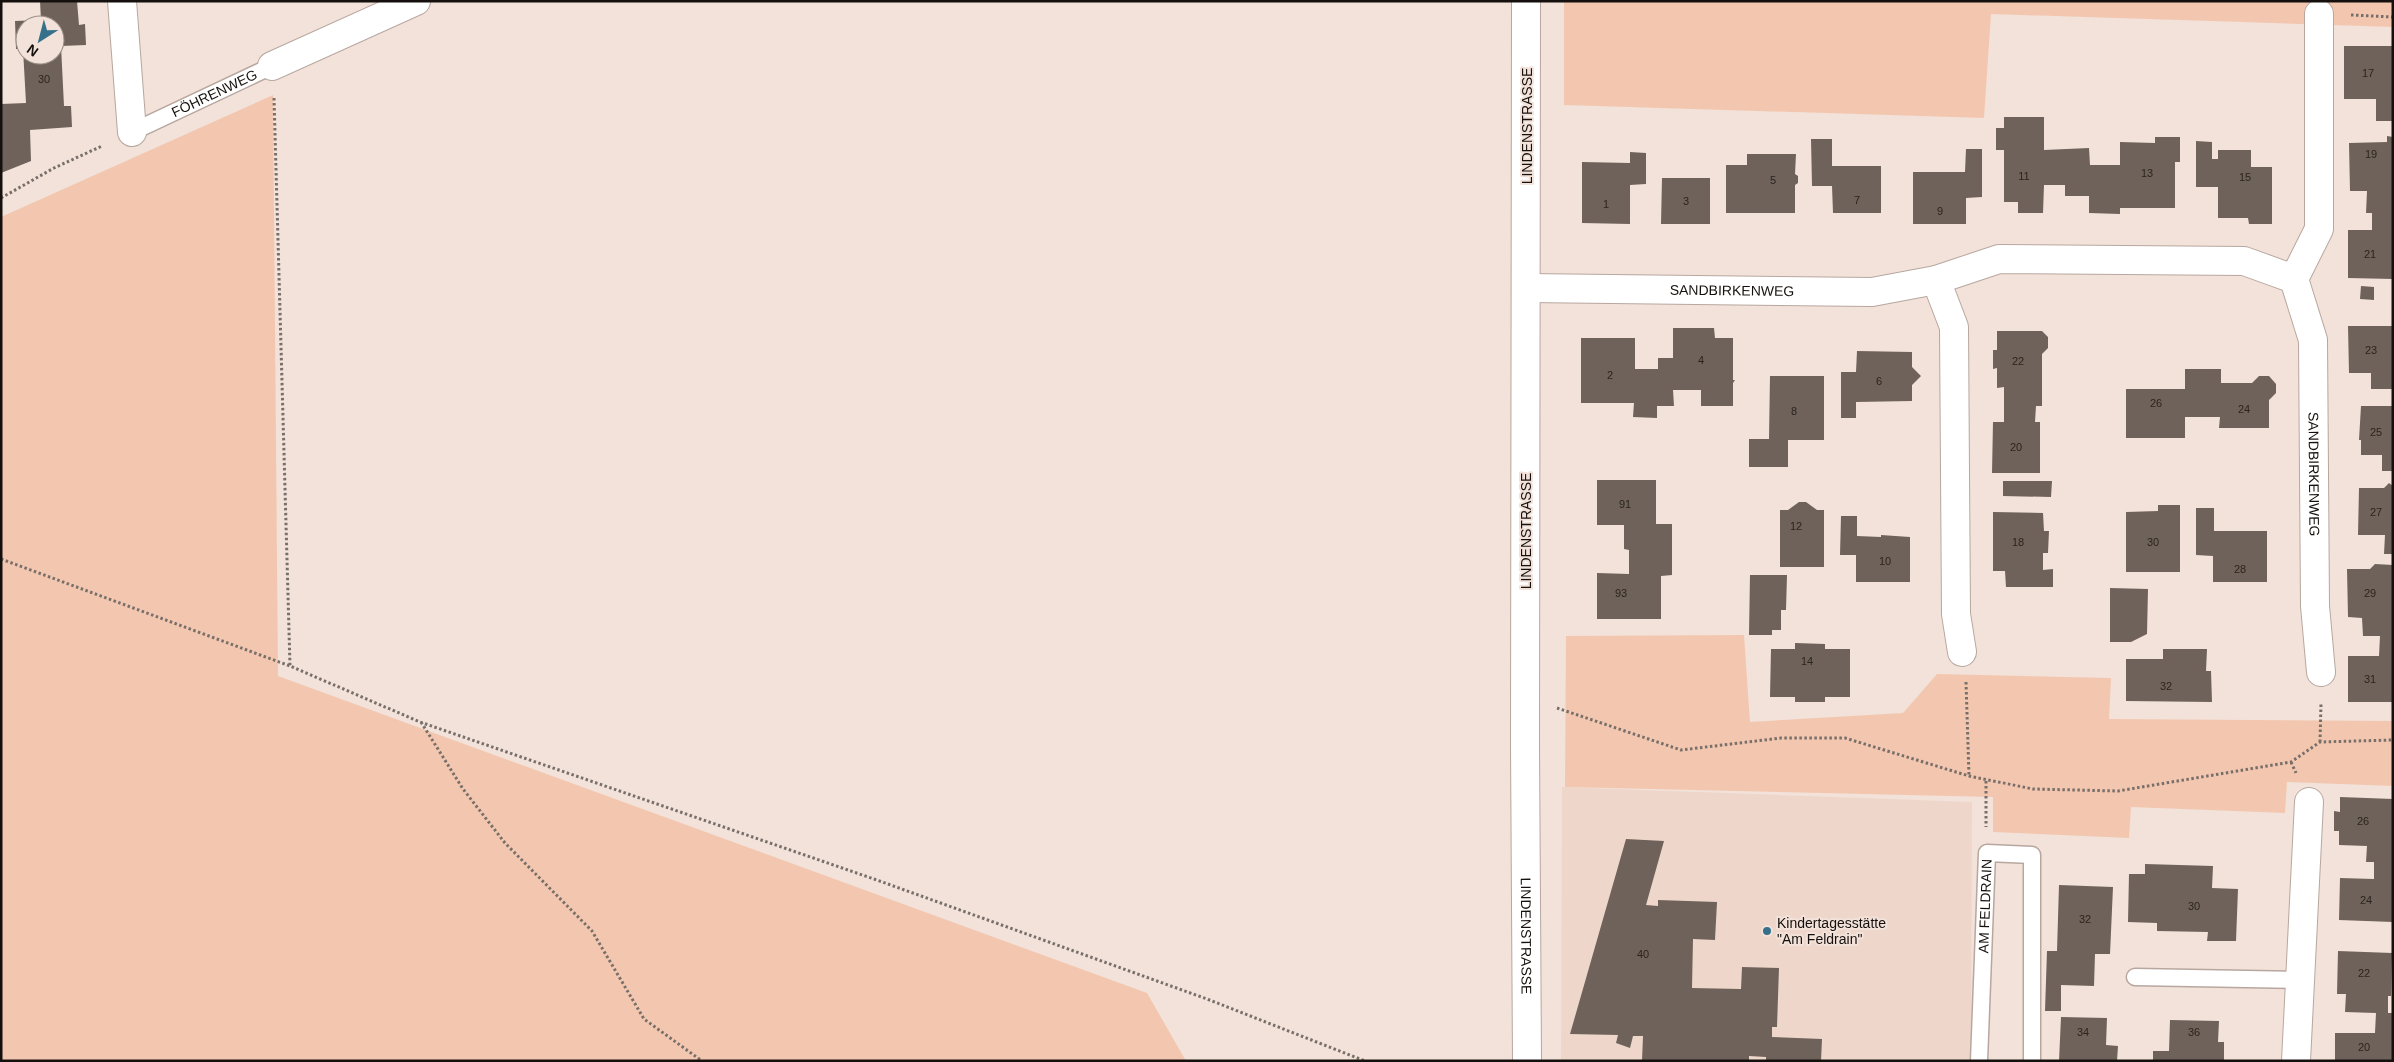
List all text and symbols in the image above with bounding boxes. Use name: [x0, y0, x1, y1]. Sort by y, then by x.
north arrow: [15, 15, 65, 65]
text: N: [24, 41, 41, 60]
street label: FÖHRENWEG: [169, 66, 260, 120]
house number: 17: [2362, 67, 2374, 79]
street label: LINDENSTRASSE: [1519, 68, 1535, 184]
house number: 30: [38, 73, 50, 85]
house number: 19: [2365, 148, 2377, 160]
house number: 13: [2141, 167, 2153, 179]
house number: 11: [2018, 170, 2030, 182]
house number: 15: [2239, 171, 2251, 183]
house number: 5: [1770, 174, 1776, 186]
house number: 7: [1854, 194, 1860, 206]
house number: 3: [1683, 195, 1689, 207]
house number: 1: [1603, 198, 1609, 210]
house number: 9: [1937, 205, 1943, 217]
house number: 21: [2364, 248, 2376, 260]
street label: SANDBIRKENWEG: [1670, 282, 1794, 299]
house number: 23: [2365, 344, 2377, 356]
house number: 4: [1698, 354, 1704, 366]
house number: 22: [2012, 355, 2024, 367]
house number: 2: [1607, 369, 1613, 381]
house number: 6: [1876, 375, 1882, 387]
house number: 26: [2150, 397, 2162, 409]
house number: 24: [2238, 403, 2250, 415]
house number: 8: [1791, 405, 1797, 417]
street label: SANDBIRKENWEG: [2306, 412, 2322, 537]
house number: 25: [2370, 426, 2382, 438]
house number: 20: [2010, 441, 2022, 453]
street label: LINDENSTRASSE: [1518, 473, 1534, 589]
house number: 91: [1619, 498, 1631, 510]
house number: 27: [2370, 506, 2382, 518]
house number: 12: [1790, 520, 1802, 532]
house number: 18: [2012, 536, 2024, 548]
house number: 30: [2147, 536, 2159, 548]
house number: 10: [1879, 555, 1891, 567]
house number: 28: [2234, 563, 2246, 575]
house number: 93: [1615, 587, 1627, 599]
house number: 29: [2364, 587, 2376, 599]
house number: 14: [1801, 655, 1813, 667]
house number: 31: [2364, 673, 2376, 685]
house number: 32: [2160, 680, 2172, 692]
house number: 26: [2357, 815, 2369, 827]
street label: AM FELDRAIN: [1975, 859, 1995, 953]
street label: LINDENSTRASSE: [1518, 878, 1535, 994]
house number: 24: [2360, 894, 2372, 906]
house number: 30: [2188, 900, 2200, 912]
house number: 32: [2079, 913, 2091, 925]
place label: Kindertagesstätte "Am Feldrain": [1777, 915, 1886, 947]
marker: Kindertagesstätte "Am Feldrain": [1761, 925, 1773, 937]
house number: 40: [1637, 948, 1649, 960]
house number: 22: [2358, 967, 2370, 979]
house number: 34: [2077, 1026, 2089, 1038]
house number: 36: [2188, 1026, 2200, 1038]
house number: 20: [2358, 1041, 2370, 1053]

